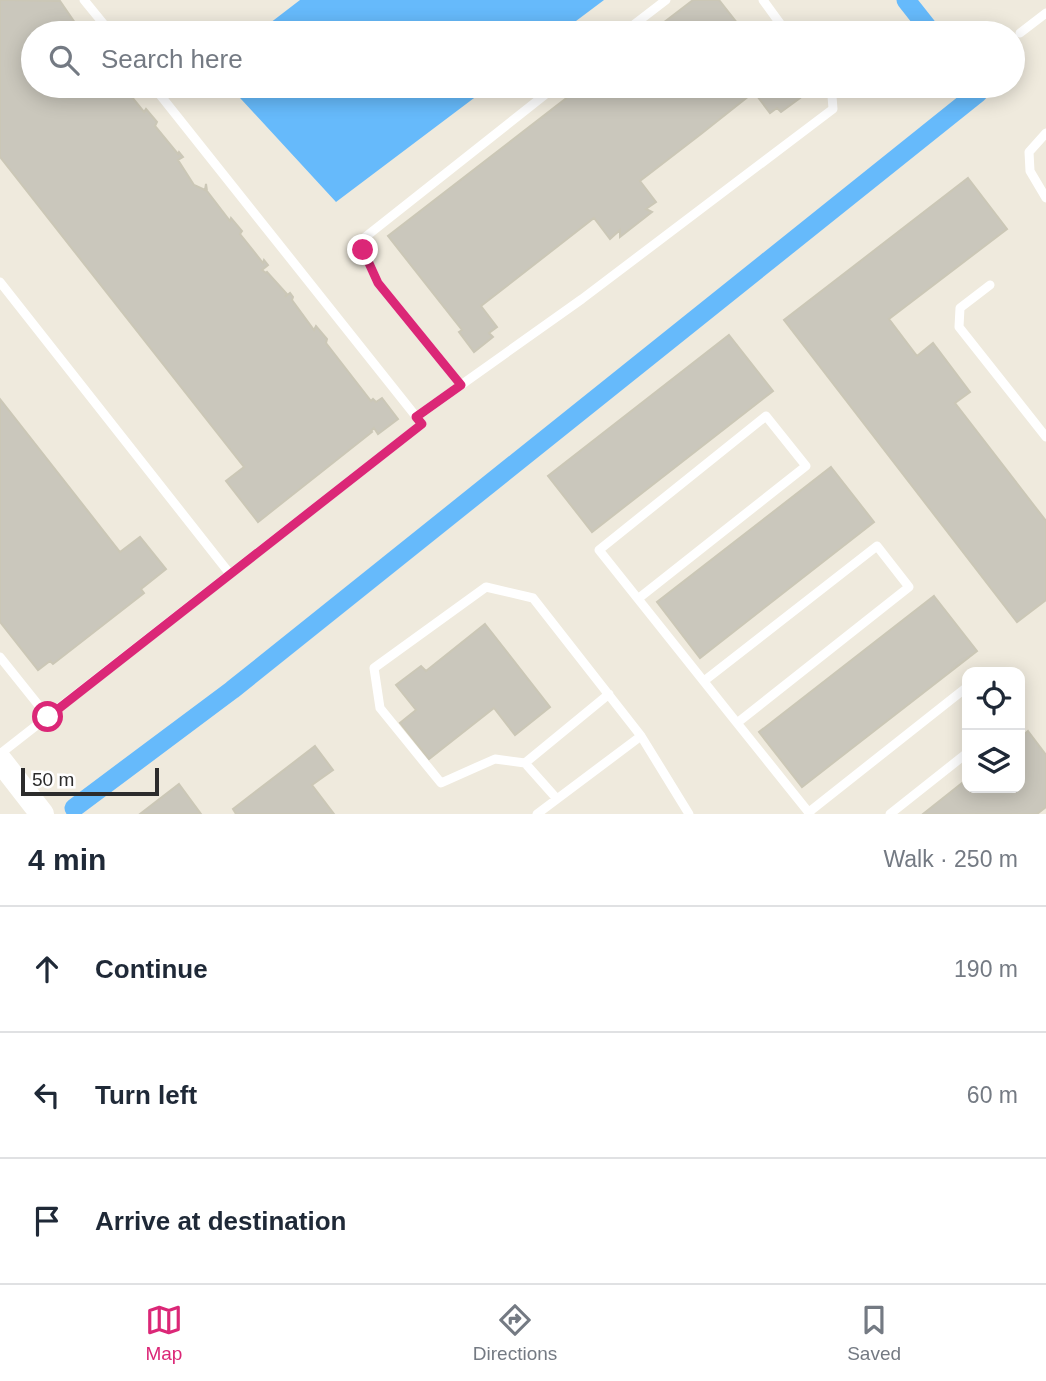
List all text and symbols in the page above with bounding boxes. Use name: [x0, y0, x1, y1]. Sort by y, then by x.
search box: [21, 21, 1025, 98]
icon: search: [45, 41, 83, 79]
text: Search here: [101, 44, 243, 74]
route end: [347, 234, 378, 265]
map controls: [962, 667, 1025, 793]
button: locate: [962, 667, 1025, 730]
route start: [32, 701, 63, 732]
button: layers: [962, 730, 1025, 793]
scale bar: [21, 765, 159, 797]
text: 50 m: [32, 769, 74, 790]
text: 4 min: [28, 843, 106, 876]
text: Walk · 250 m: [883, 846, 1018, 872]
icon: ahead: [28, 950, 66, 988]
text: Continue: [95, 954, 208, 984]
text: 190 m: [954, 956, 1018, 982]
icon: left: [28, 1076, 66, 1114]
text: Turn left: [95, 1080, 197, 1110]
text: 60 m: [967, 1082, 1018, 1108]
icon: arrive: [28, 1202, 66, 1240]
text: Arrive at destination: [95, 1206, 346, 1236]
tab: Map: [145, 1301, 183, 1365]
tab: Directions: [473, 1301, 557, 1365]
tab: Saved: [847, 1301, 901, 1365]

